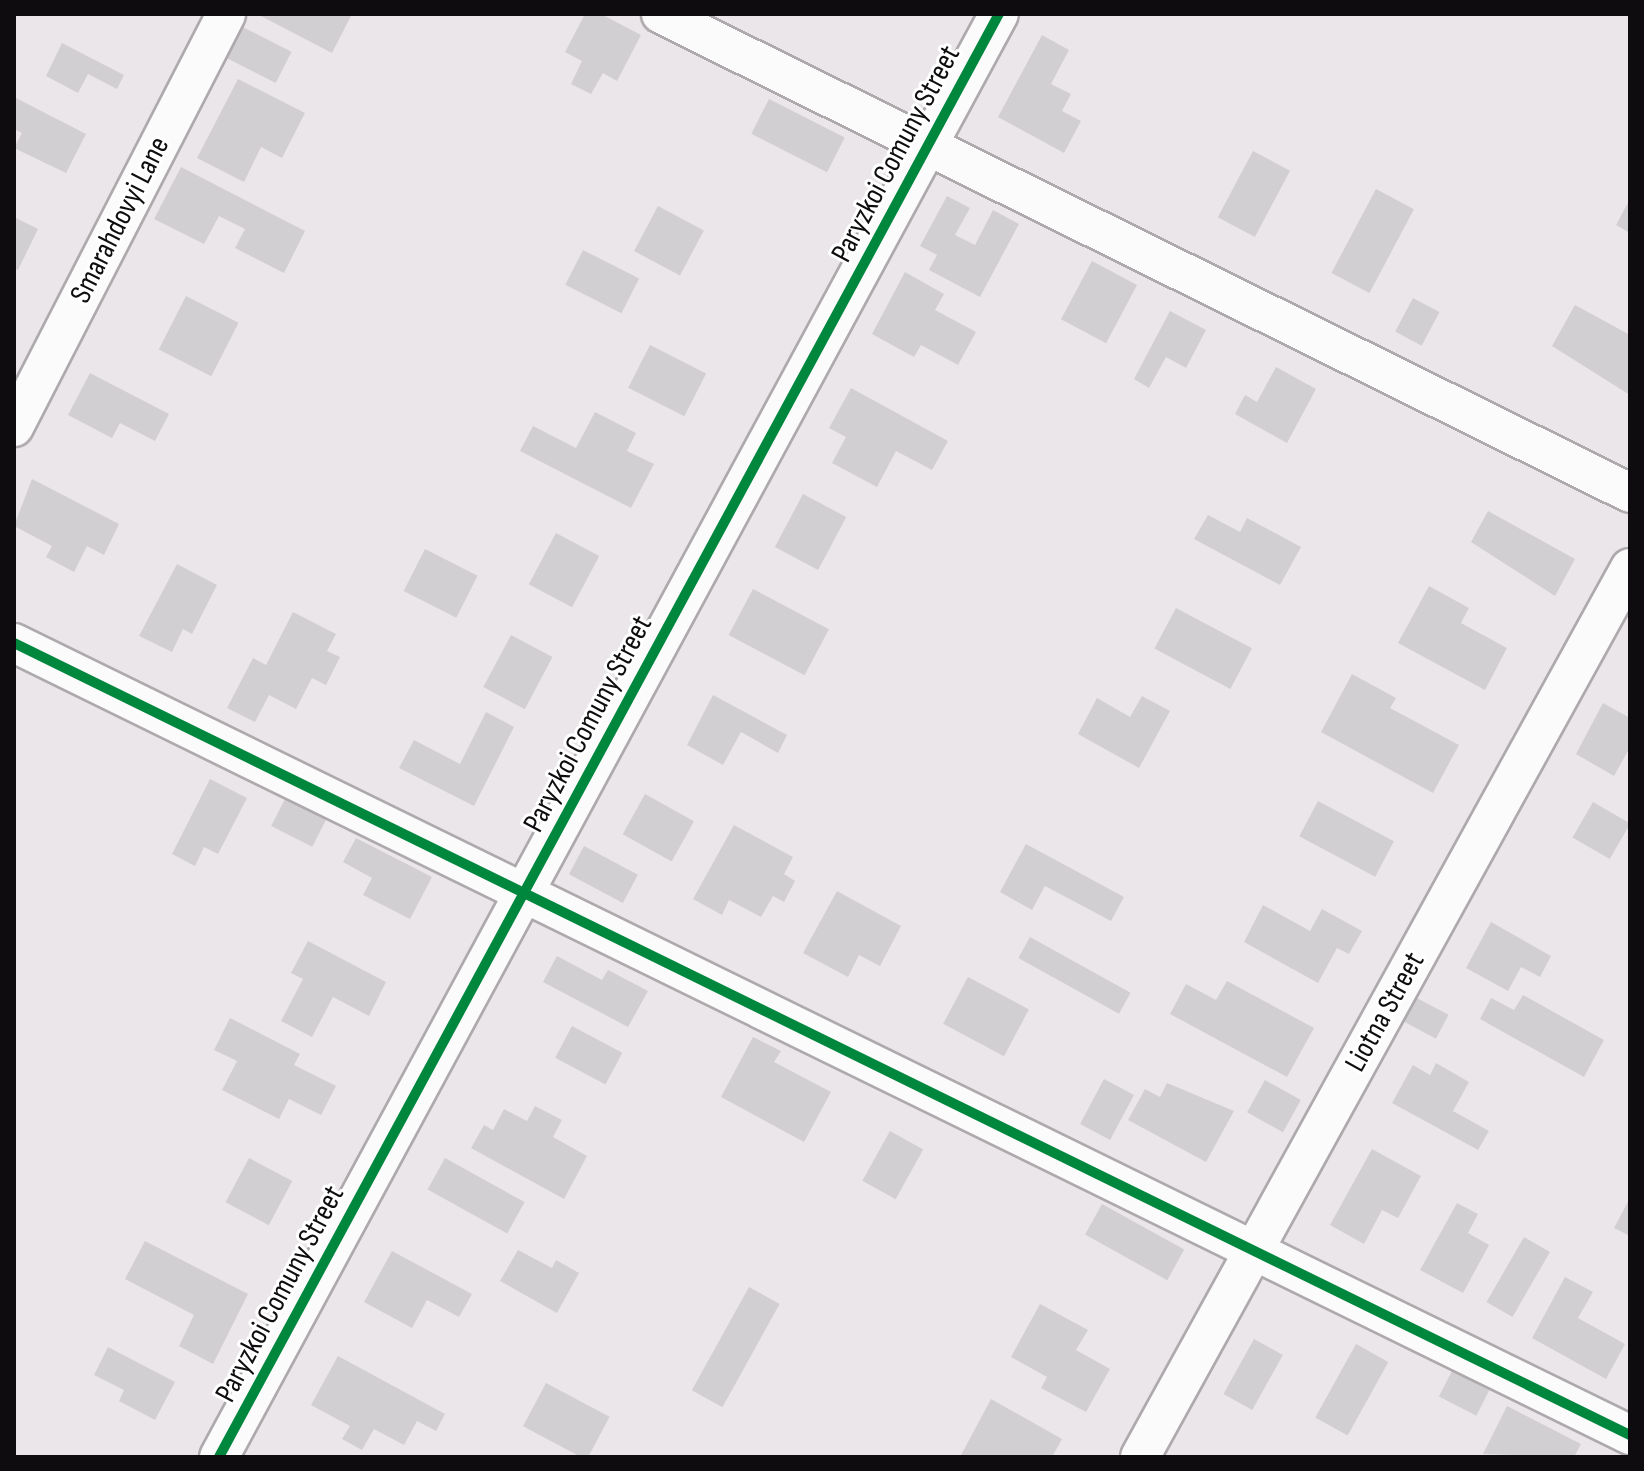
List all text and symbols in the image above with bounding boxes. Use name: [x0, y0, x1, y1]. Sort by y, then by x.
street label: Paryzkoi Comuny Street: [824, 40, 968, 268]
street label: Smarahdovyi Lane: [63, 131, 177, 309]
street label: Paryzkoi Comuny Street: [516, 610, 660, 838]
street label: Liotna Street: [1338, 946, 1432, 1078]
street label: Paryzkoi Comuny Street: [208, 1180, 352, 1408]

